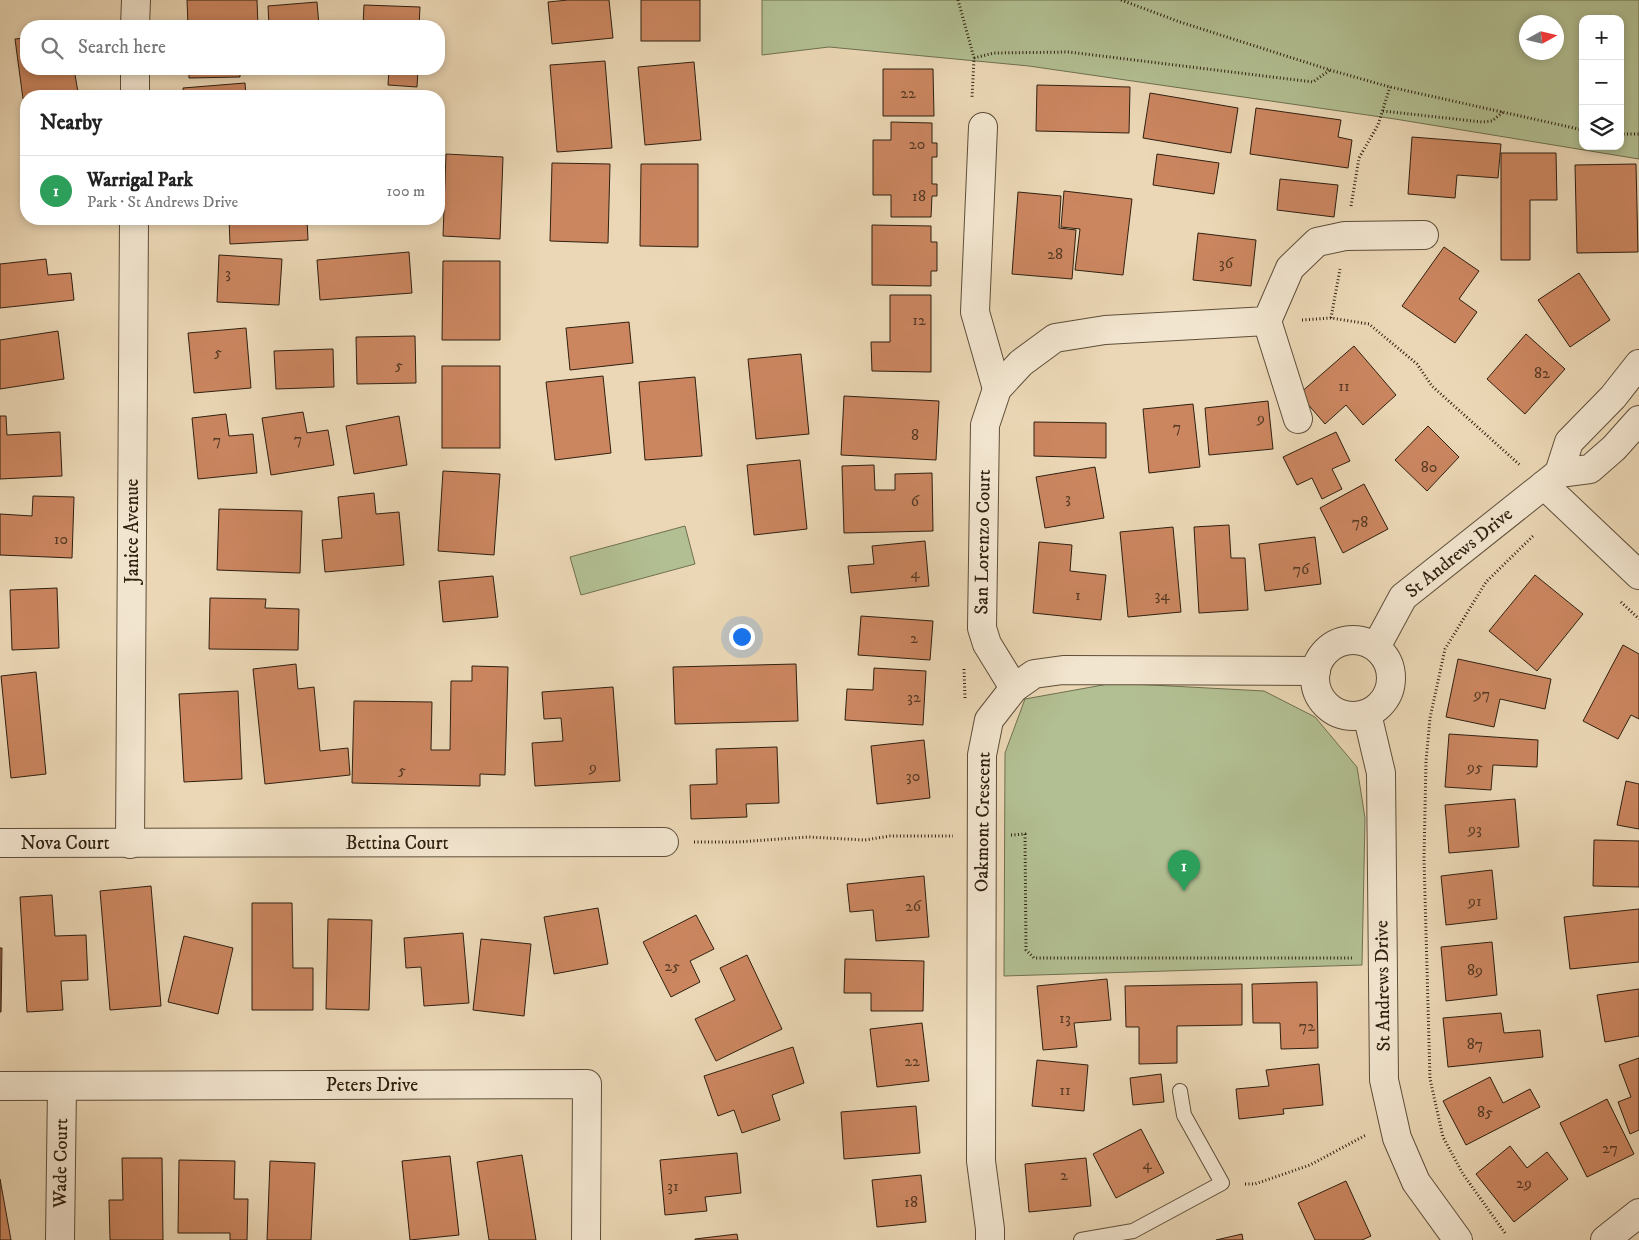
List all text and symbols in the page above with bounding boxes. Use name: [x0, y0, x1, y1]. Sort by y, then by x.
north arrow: [1519, 15, 1564, 60]
map controls: [1579, 15, 1624, 150]
button: +: [1579, 15, 1624, 60]
search box: [20, 20, 445, 75]
icon: search: [38, 34, 66, 62]
text: Search here: [78, 36, 166, 59]
button: −: [1579, 60, 1624, 105]
house number: 22: [900, 83, 916, 103]
button: layers: [1579, 105, 1624, 150]
text: Nearby: [40, 110, 102, 136]
house number: 20: [909, 134, 925, 154]
text: Warrigal Park: [87, 169, 193, 192]
text: 1: [53, 181, 59, 201]
text: 100 m: [387, 181, 425, 201]
house number: 18: [912, 186, 926, 206]
text: Park · St Andrews Drive: [87, 192, 238, 212]
house number: 28: [1047, 244, 1063, 264]
house number: 36: [1219, 253, 1234, 273]
house number: 3: [225, 263, 231, 283]
house number: 12: [912, 310, 926, 330]
house number: 5: [214, 342, 222, 362]
house number: 5: [395, 355, 403, 375]
house number: 82: [1534, 363, 1550, 383]
house number: 11: [1338, 376, 1350, 396]
house number: 9: [1256, 408, 1265, 428]
house number: 7: [1173, 417, 1181, 437]
house number: 8: [911, 425, 919, 445]
house number: 7: [294, 429, 302, 449]
house number: 7: [213, 430, 221, 450]
house number: 80: [1421, 457, 1437, 477]
street label: San Lorenzo Court: [970, 469, 996, 615]
street label: Janice Avenue: [121, 478, 144, 586]
house number: 3: [1065, 488, 1071, 508]
house number: 6: [911, 491, 920, 511]
street label: St Andrews Drive: [1401, 503, 1517, 603]
house number: 78: [1352, 512, 1368, 532]
house number: 10: [54, 529, 68, 549]
house number: 76: [1293, 559, 1310, 579]
house number: 4: [910, 563, 920, 583]
house number: 1: [1075, 585, 1081, 605]
house number: 34: [1154, 585, 1170, 605]
your location: [729, 624, 755, 650]
house number: 2: [910, 628, 918, 648]
house number: 97: [1473, 684, 1490, 704]
house number: 32: [907, 687, 921, 707]
street label: Oakmont Crescent: [970, 752, 996, 892]
house number: 9: [588, 757, 597, 777]
house number: 95: [1466, 757, 1483, 777]
house number: 5: [398, 760, 406, 780]
house number: 30: [906, 766, 920, 786]
house number: 93: [1467, 819, 1482, 839]
street label: Nova Court: [20, 832, 110, 855]
street label: Bettina Court: [345, 832, 449, 855]
pin: 1: [1168, 850, 1200, 891]
house number: 91: [1467, 891, 1482, 911]
house number: 26: [905, 896, 922, 916]
street label: St Andrews Drive: [1370, 920, 1396, 1052]
house number: 25: [664, 956, 680, 976]
house number: 89: [1467, 960, 1483, 980]
house number: 13: [1059, 1008, 1071, 1028]
house number: 72: [1299, 1016, 1315, 1036]
house number: 87: [1467, 1034, 1483, 1054]
house number: 22: [904, 1051, 920, 1071]
street label: Peters Drive: [326, 1074, 418, 1097]
house number: 11: [1059, 1080, 1071, 1100]
house number: 85: [1477, 1102, 1493, 1122]
street label: Wade Court: [49, 1118, 73, 1209]
house number: 27: [1602, 1138, 1618, 1158]
house number: 4: [1142, 1154, 1152, 1174]
house number: 2: [1060, 1165, 1068, 1185]
house number: 29: [1516, 1173, 1532, 1193]
house number: 31: [667, 1176, 679, 1196]
house number: 18: [904, 1192, 918, 1212]

